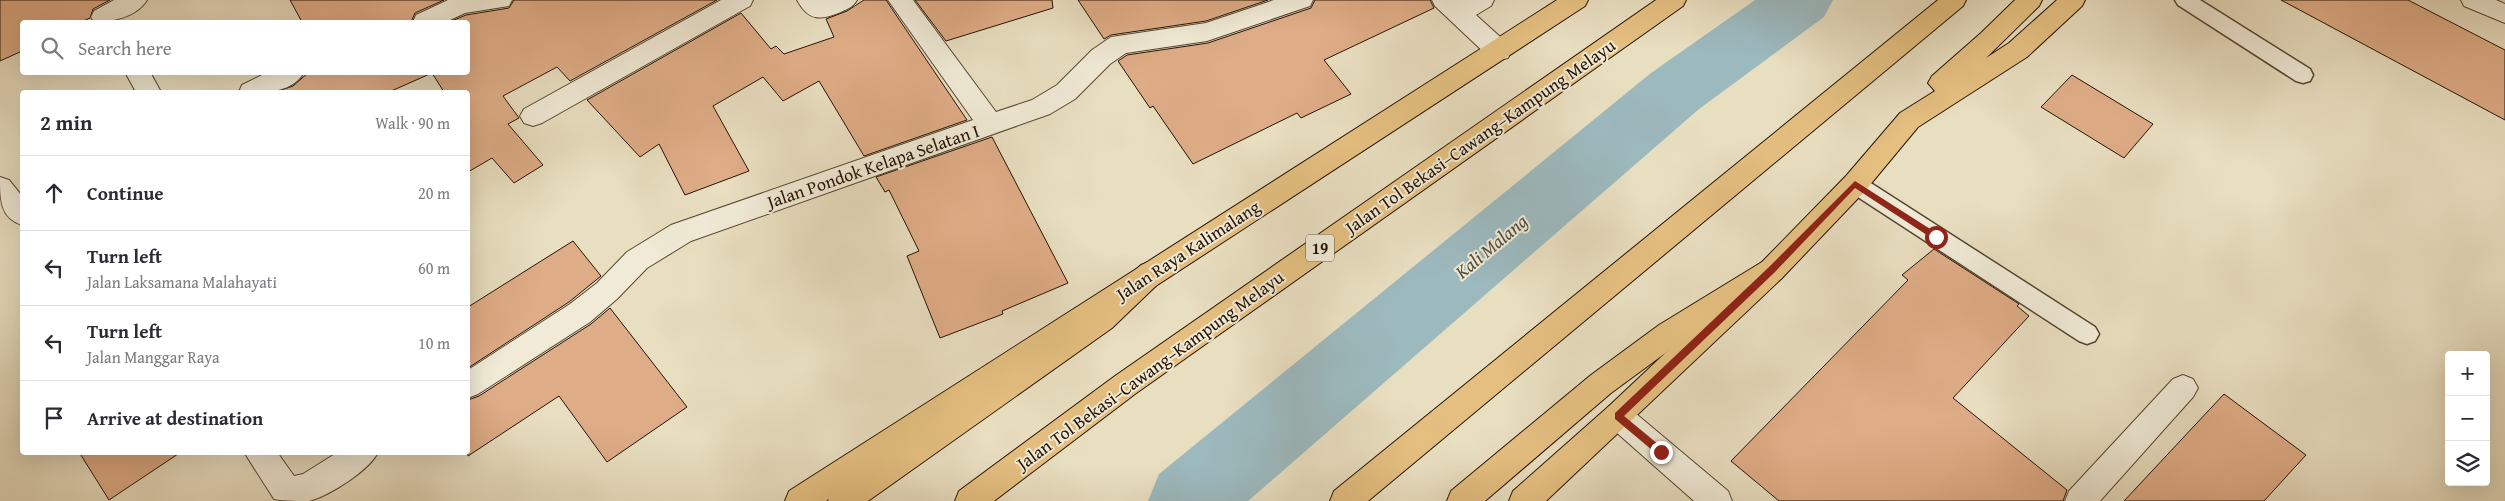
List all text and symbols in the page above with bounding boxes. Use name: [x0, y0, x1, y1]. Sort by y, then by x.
search box: [20, 20, 470, 75]
street label: Jalan Tol Bekasi–Cawang–Kampung Melayu: [1338, 32, 1621, 241]
icon: search: [38, 34, 66, 62]
text: Search here: [78, 34, 172, 62]
text: 2 min: [40, 107, 92, 138]
text: Walk · 90 m: [375, 111, 450, 135]
street label: Jalan Pondok Kelapa Selatan I: [761, 117, 983, 216]
icon: ahead: [40, 179, 68, 207]
text: Continue: [87, 179, 164, 207]
text: 20 m: [418, 181, 450, 205]
street label: Jalan Raya Kalimalang: [1109, 193, 1265, 308]
water label: Kali Malang: [1448, 207, 1534, 285]
route start: [1925, 226, 1948, 249]
road number: 19: [1306, 234, 1334, 262]
text: Turn left: [87, 242, 162, 270]
icon: left: [40, 254, 68, 282]
text: 60 m: [418, 256, 450, 280]
street label: Jalan Tol Bekasi–Cawang–Kampung Melayu: [1009, 263, 1290, 478]
text: Jalan Laksamana Malahayati: [87, 270, 277, 294]
text: Turn left: [87, 317, 162, 345]
icon: left: [40, 329, 68, 357]
text: 10 m: [418, 331, 450, 355]
text: Jalan Manggar Raya: [87, 345, 220, 369]
map controls: [2445, 351, 2490, 486]
button: +: [2445, 351, 2490, 396]
button: −: [2445, 396, 2490, 441]
icon: arrive: [40, 404, 68, 432]
text: Arrive at destination: [87, 404, 263, 432]
route end: [1650, 441, 1673, 464]
button: layers: [2445, 441, 2490, 486]

